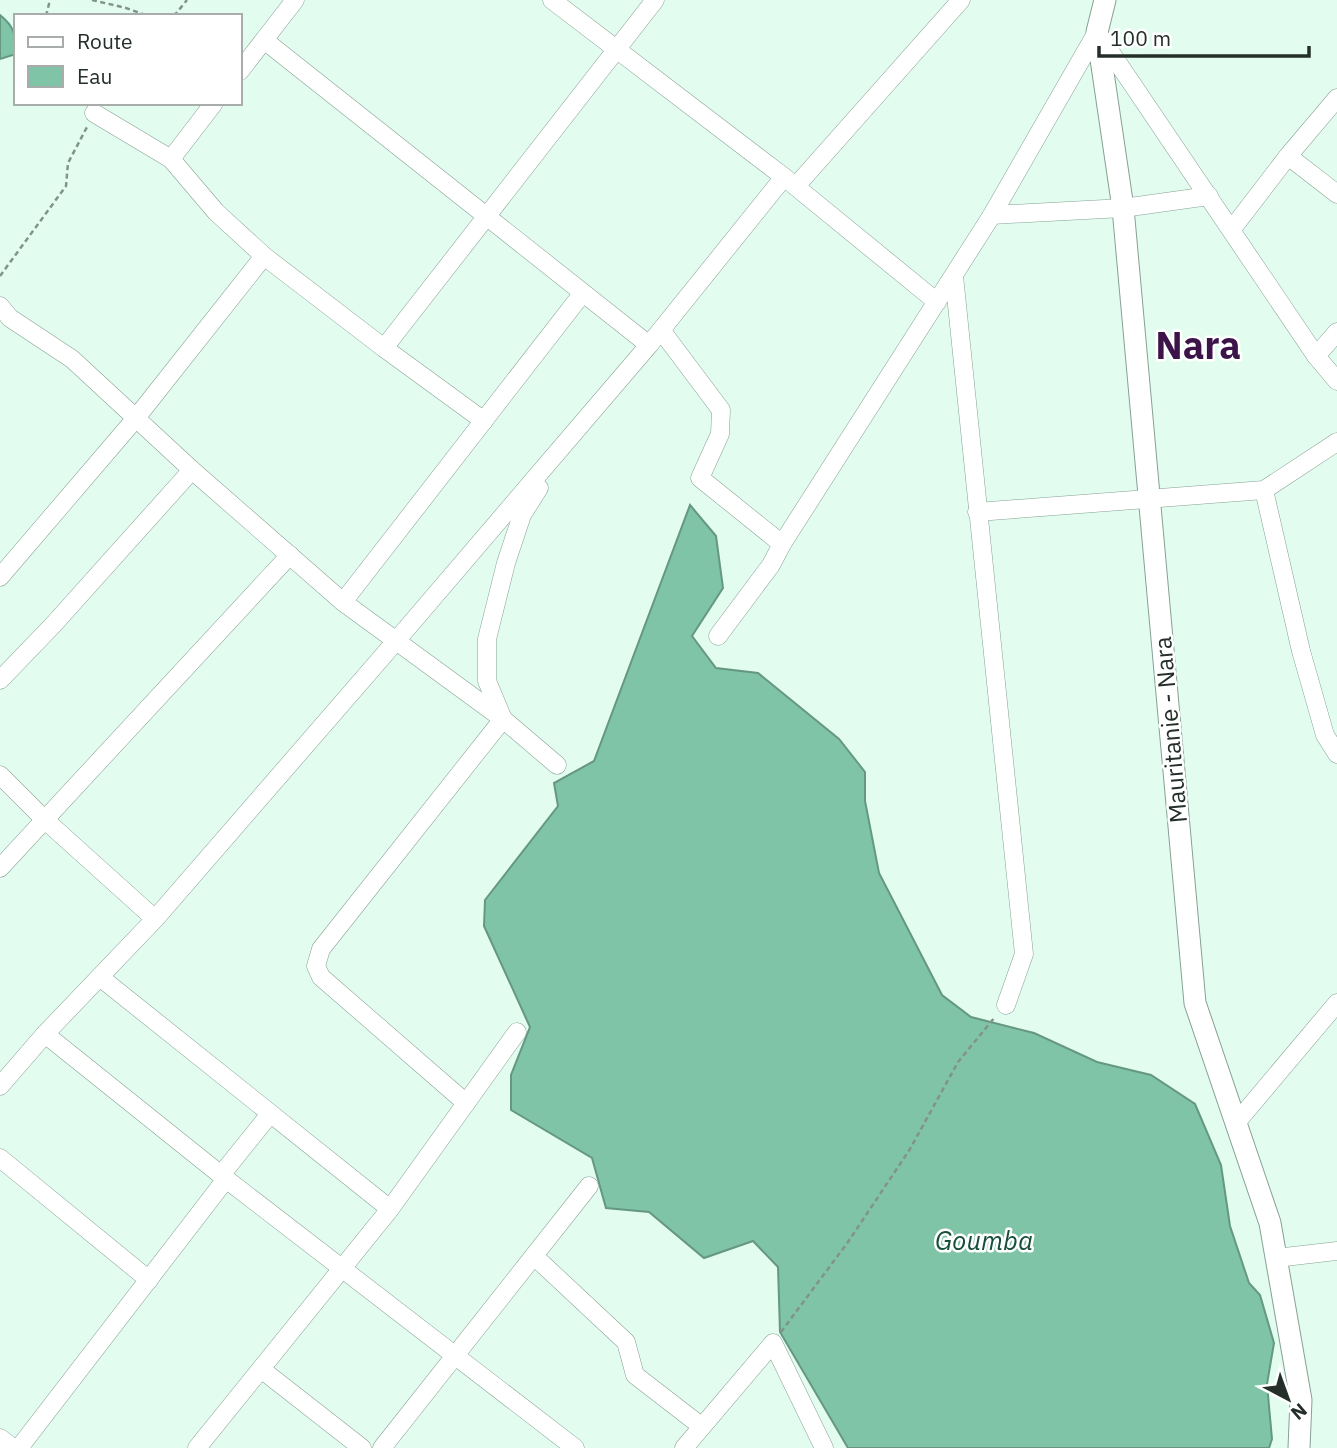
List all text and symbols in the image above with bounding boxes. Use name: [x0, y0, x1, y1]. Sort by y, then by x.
legend: [14, 14, 242, 105]
scale bar: [1099, 14, 1309, 58]
text: 100 m: [1110, 24, 1171, 52]
text: Route: [77, 27, 133, 55]
text: Eau: [77, 62, 112, 90]
district label: Nara: [1155, 320, 1241, 369]
street label: Mauritanie - Nara: [1146, 635, 1194, 825]
water label: Goumba: [935, 1223, 1033, 1257]
north arrow: [1253, 1364, 1323, 1434]
text: N: [1286, 1398, 1312, 1425]

